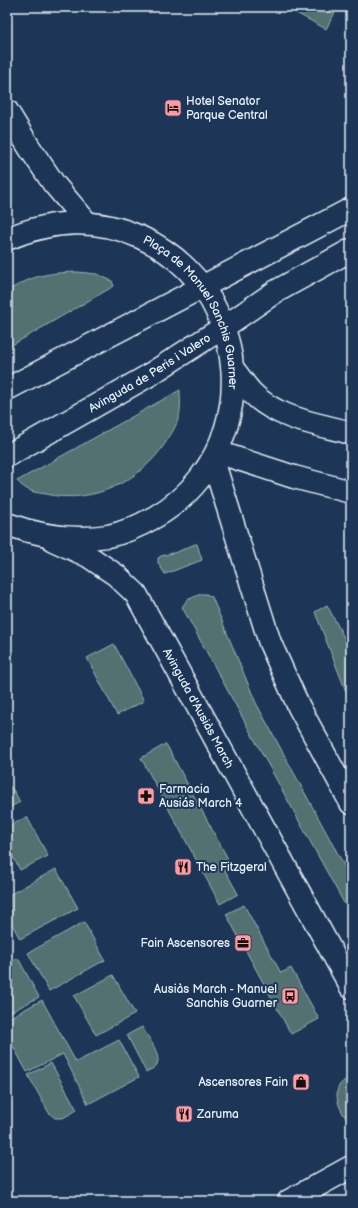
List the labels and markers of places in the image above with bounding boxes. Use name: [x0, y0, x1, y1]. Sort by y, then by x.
place label: Hotel Senator Parque Central: [186, 94, 268, 123]
hotel icon: Hotel Senator Parque Central: [163, 98, 183, 118]
place label: Farmacia Ausiás March 4: [159, 782, 243, 811]
pharmacy icon: Farmacia Ausiás March 4: [136, 786, 156, 806]
restaurant icon: The Fitzgeral: [173, 857, 193, 877]
place label: The Fitzgeral: [196, 860, 267, 875]
office icon: Fain Ascensores: [233, 933, 253, 953]
place label: Fain Ascensores: [141, 936, 230, 951]
place label: Ausiàs March - Manuel Sanchis Guarner: [154, 982, 278, 1011]
bus stop icon: Ausiàs March - Manuel Sanchis Guarner: [280, 986, 300, 1006]
shop icon: Ascensores Fain: [291, 1072, 311, 1092]
place label: Ascensores Fain: [199, 1075, 288, 1090]
restaurant icon: Zaruma: [174, 1104, 194, 1124]
place label: Zaruma: [196, 1107, 239, 1122]

